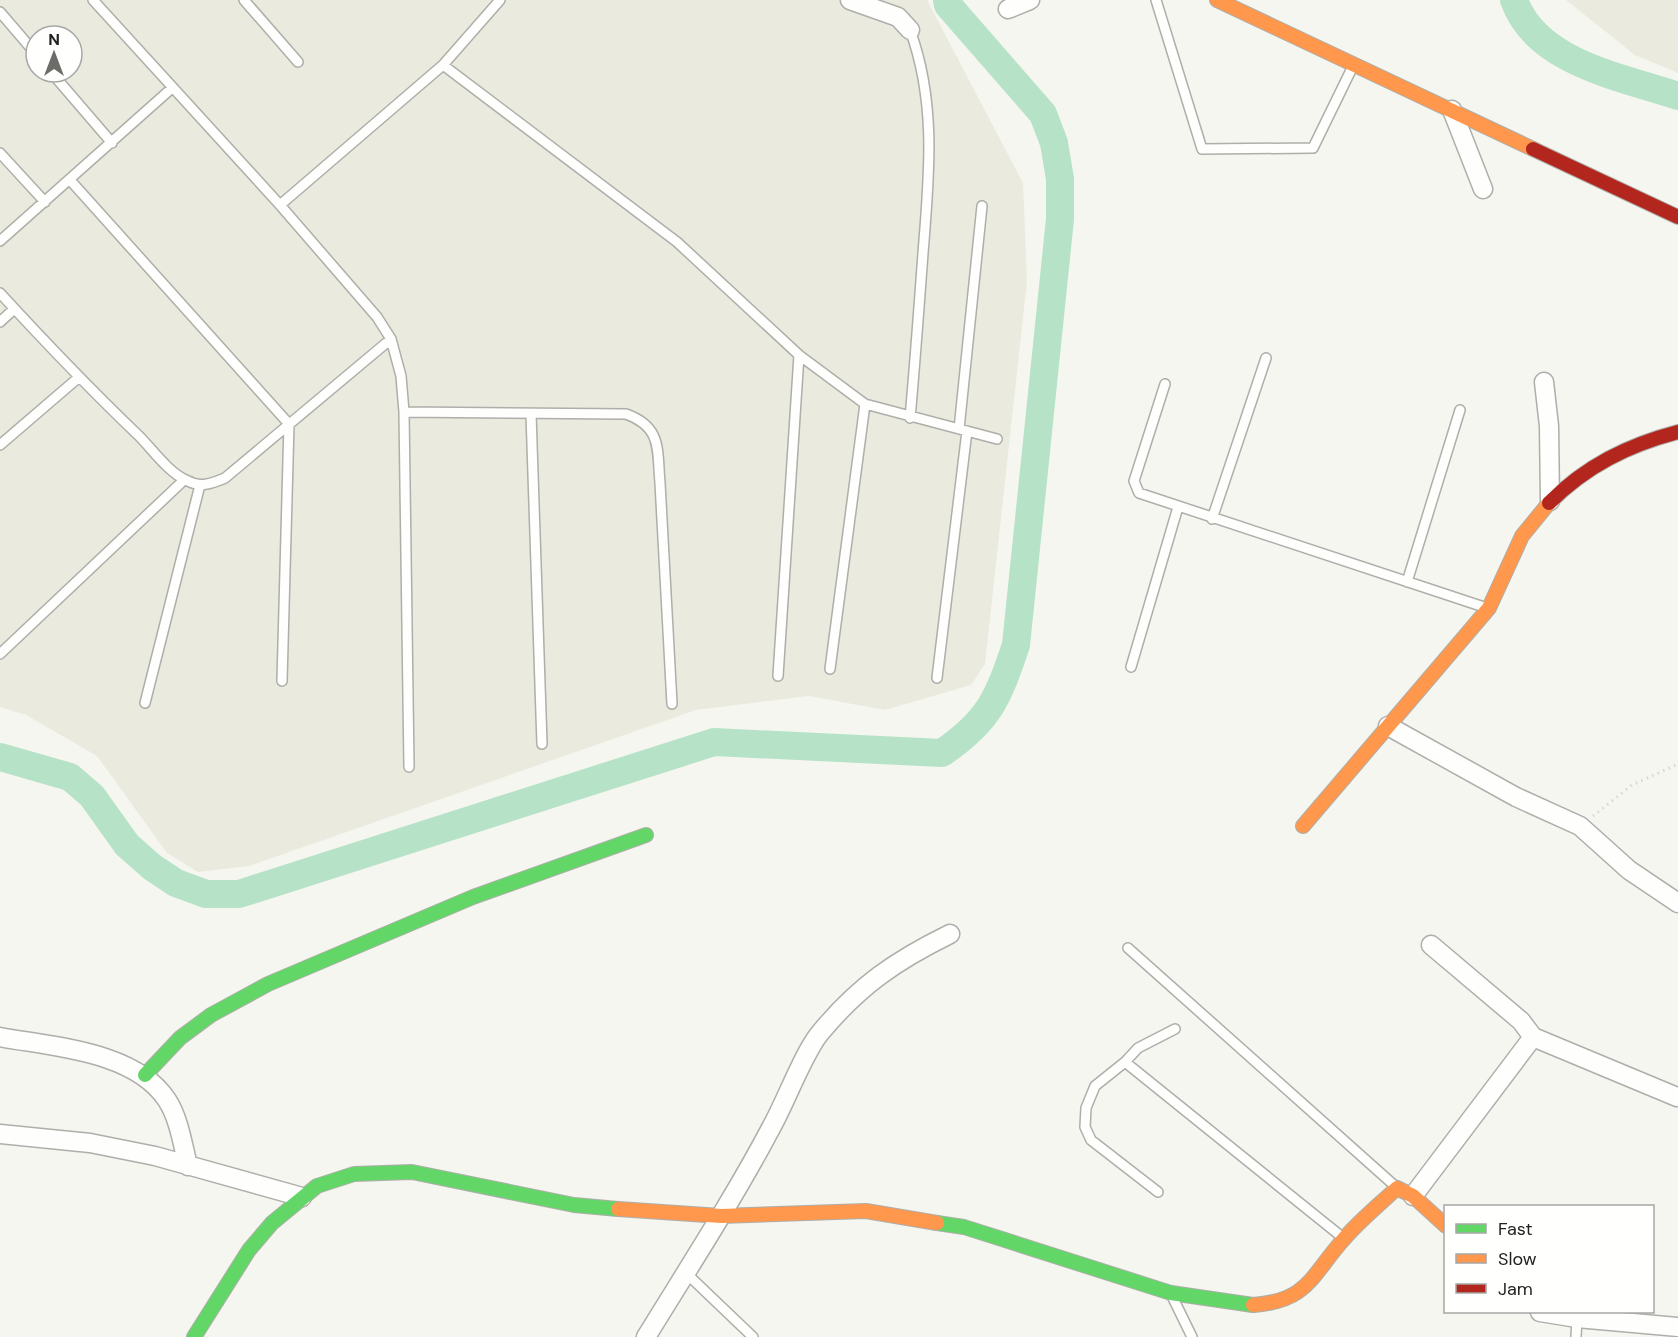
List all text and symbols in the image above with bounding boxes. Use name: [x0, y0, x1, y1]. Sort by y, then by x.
north arrow: [24, 24, 84, 84]
text: N: [48, 29, 60, 50]
legend: [1444, 1205, 1654, 1313]
text: Fast: [1498, 1217, 1533, 1241]
text: Slow: [1498, 1247, 1537, 1271]
text: Jam: [1498, 1277, 1533, 1301]

